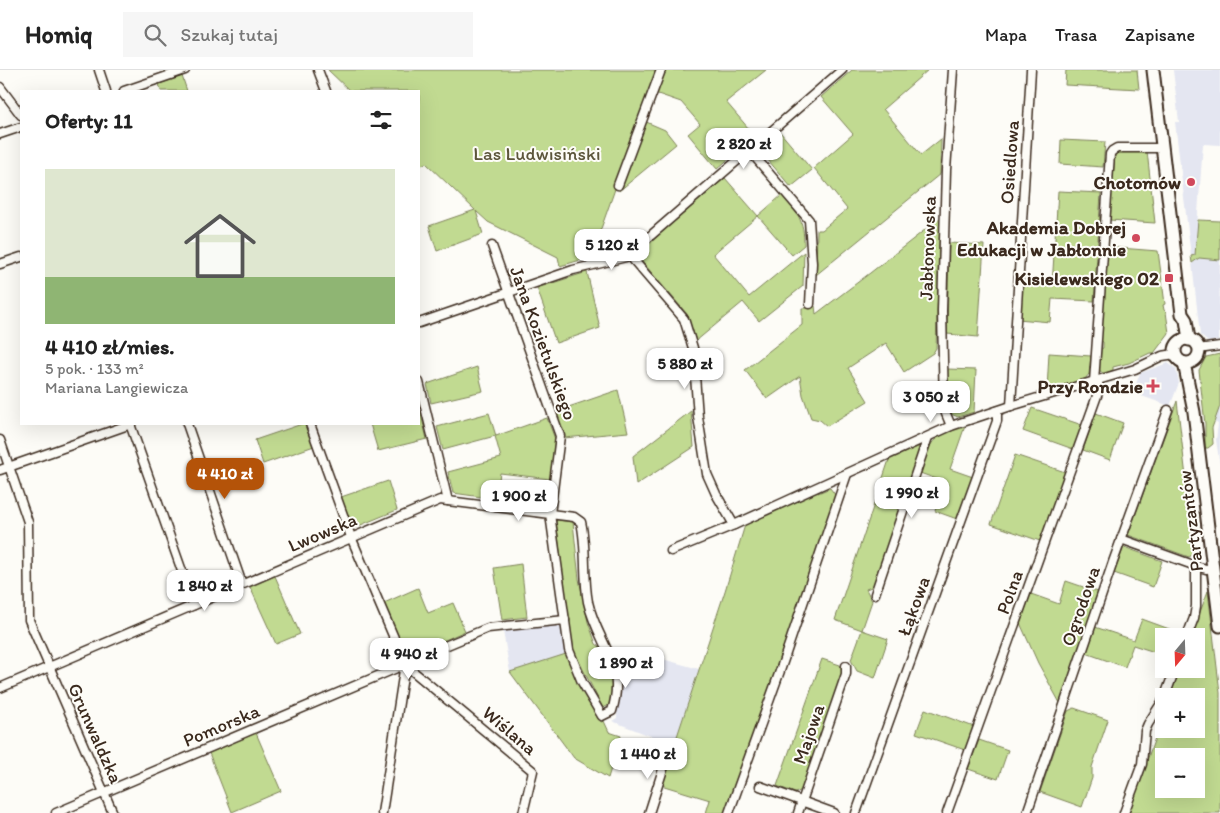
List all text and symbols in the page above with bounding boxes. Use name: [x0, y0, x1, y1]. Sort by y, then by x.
search box: [123, 12, 473, 57]
text: Homiq: [25, 20, 93, 49]
icon: search: [141, 21, 169, 49]
text: Szukaj tutaj: [181, 23, 278, 46]
text: Mapa: [985, 24, 1027, 46]
text: Trasa: [1055, 24, 1097, 46]
text: Zapisane: [1125, 24, 1195, 46]
icon: filters: [367, 106, 395, 134]
text: Oferty: 11: [45, 108, 133, 133]
street label: Osiedlowa: [995, 119, 1024, 205]
pin: 2 820 zł: [692, 128, 796, 170]
text: 2 820 zł: [717, 134, 771, 153]
park label: Las Ludwisiński: [473, 142, 601, 165]
place label: Chotomów: [1093, 171, 1181, 194]
marker: Chotomów: [1185, 176, 1197, 188]
street label: Jabłonowska: [914, 195, 941, 301]
icon: home: [175, 201, 265, 291]
place label: Akademia Dobrej Edukacji w Jabłonnie: [957, 216, 1126, 261]
pin: 5 120 zł: [560, 228, 664, 271]
marker: Akademia Dobrej Edukacji w Jabłonnie: [1130, 232, 1142, 244]
text: 5 120 zł: [585, 235, 639, 254]
street label: Jana Kozietulskiego: [505, 263, 582, 423]
place label: Kisielewskiego 02: [1015, 267, 1159, 290]
marker: Kisielewskiego 02: [1163, 272, 1175, 284]
text: 4 410 zł/mies.: [45, 334, 175, 359]
pin: 5 880 zł: [633, 348, 737, 390]
text: 5 880 zł: [658, 354, 713, 373]
text: 5 pok. · 133 m²: [45, 359, 144, 378]
place label: Przy Rondzie: [1037, 375, 1143, 398]
text: Mariana Langiewicza: [45, 378, 188, 397]
pin: 3 050 zł: [879, 380, 983, 423]
marker: Przy Rondzie: [1147, 380, 1159, 392]
text: 3 050 zł: [903, 387, 959, 406]
pin: 4 410 zł: [173, 458, 277, 500]
text: 4 410 zł: [197, 464, 253, 483]
street label: Partyzantów: [1173, 469, 1208, 573]
pin: 1 990 zł: [860, 476, 964, 519]
pin: 1 900 zł: [467, 480, 571, 522]
text: 1 990 zł: [885, 483, 939, 502]
text: 1 900 zł: [492, 486, 546, 505]
street label: Lwowska: [284, 508, 360, 557]
street label: Ogrodowa: [1056, 563, 1105, 649]
street label: Polna: [991, 567, 1028, 617]
pin: 1 840 zł: [153, 570, 257, 612]
street label: Łąkowa: [892, 573, 935, 639]
text: 1 840 zł: [178, 576, 232, 595]
north arrow: [1155, 628, 1205, 678]
map controls: [1155, 628, 1205, 798]
pin: 4 940 zł: [357, 638, 461, 680]
text: 4 940 zł: [381, 644, 437, 663]
pin: 1 890 zł: [574, 646, 678, 689]
text: 1 890 zł: [599, 653, 653, 672]
street label: Grunwaldzka: [63, 679, 128, 787]
button: +: [1155, 688, 1205, 738]
street label: Pomorska: [179, 699, 263, 752]
street label: Wiślana: [478, 701, 542, 760]
street label: Majowa: [788, 701, 829, 767]
pin: 1 440 zł: [596, 738, 700, 780]
text: 1 440 zł: [620, 744, 676, 763]
button: −: [1155, 748, 1205, 798]

